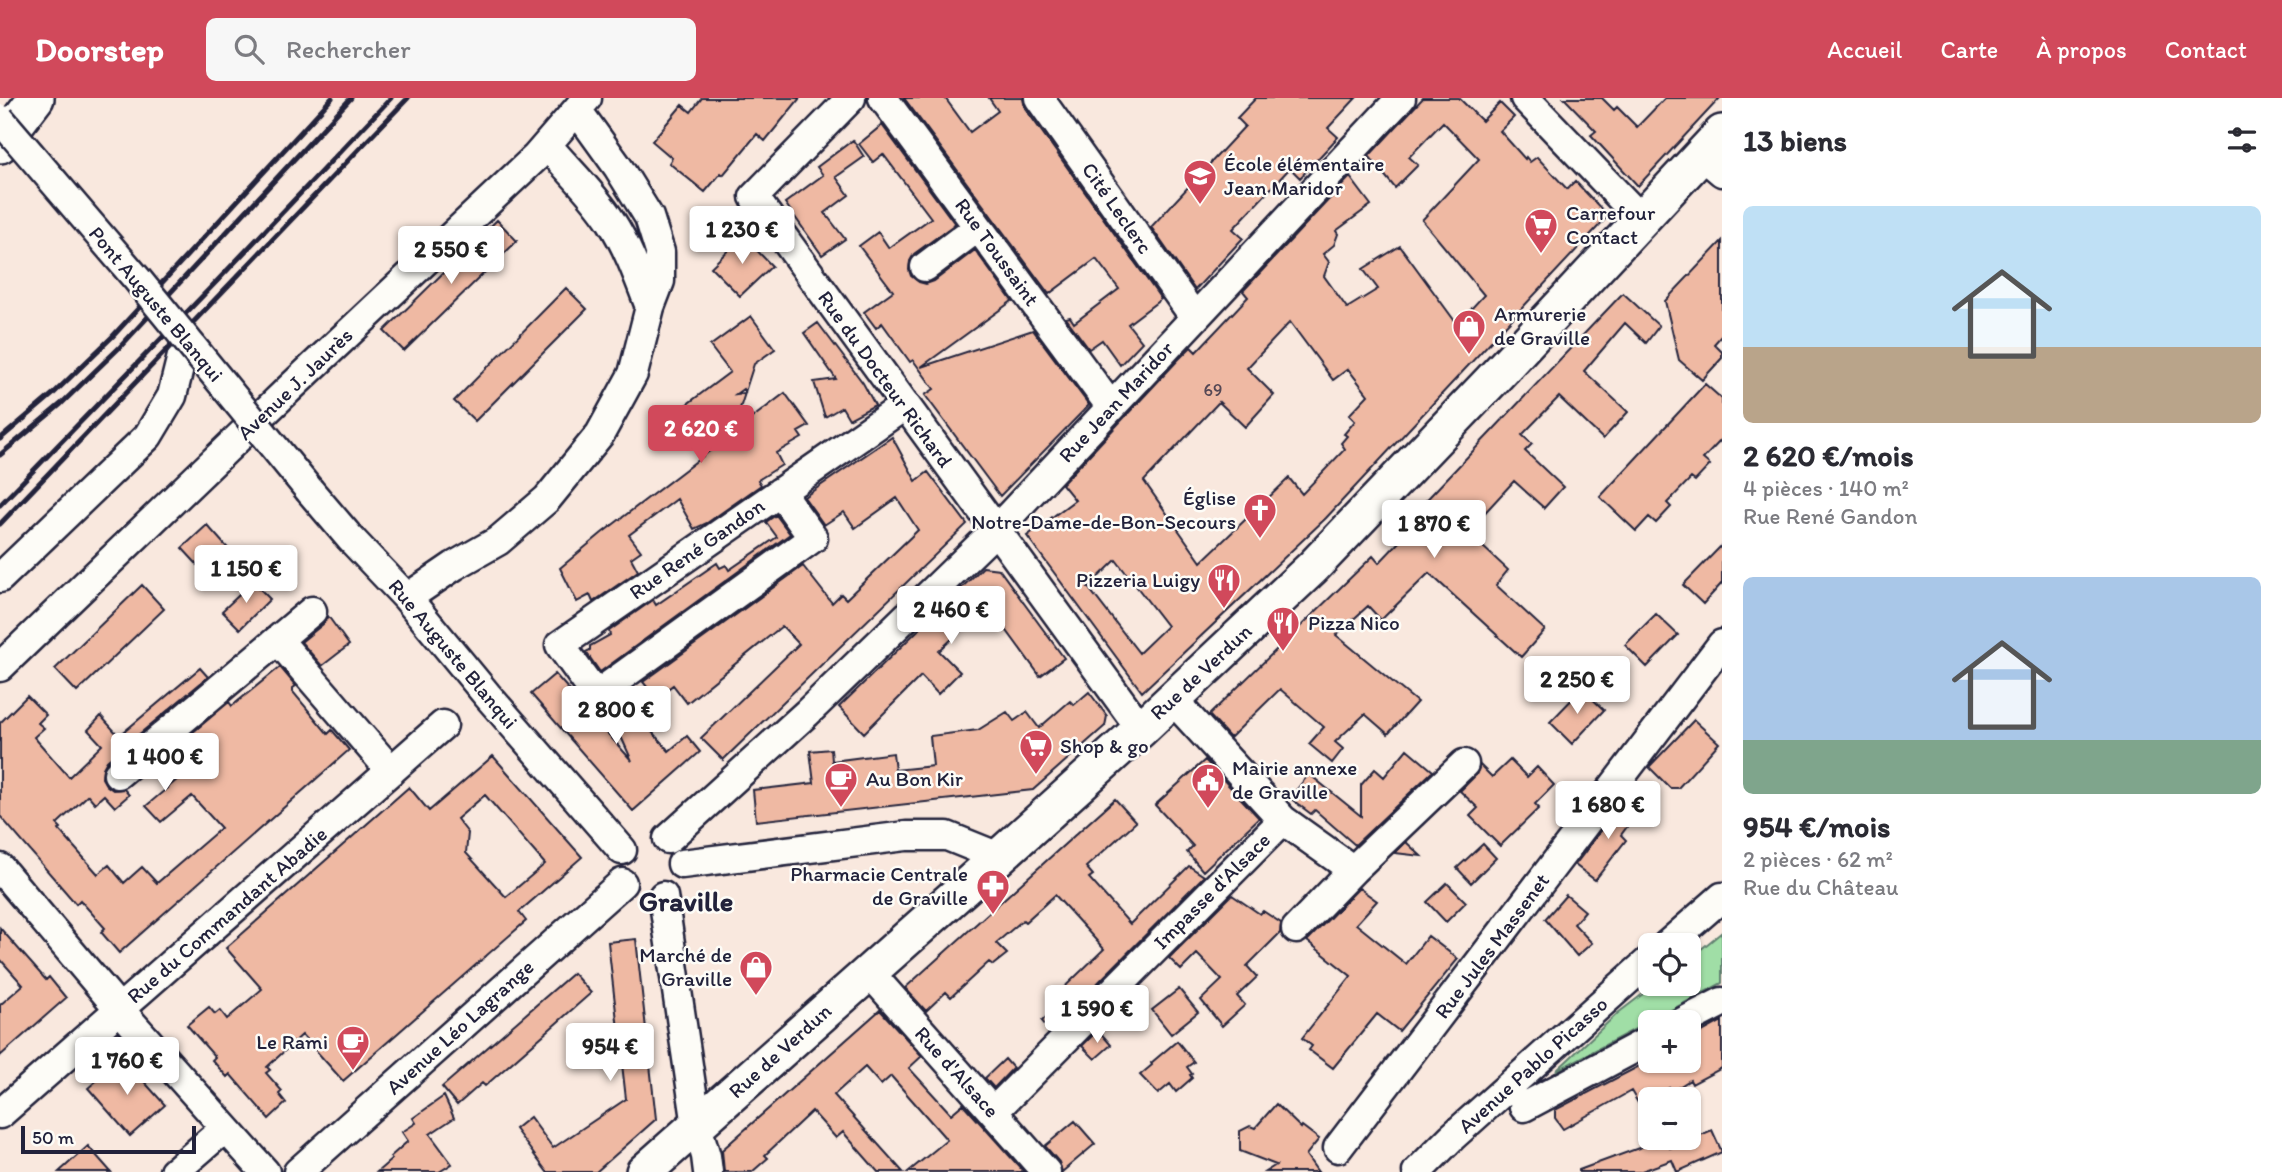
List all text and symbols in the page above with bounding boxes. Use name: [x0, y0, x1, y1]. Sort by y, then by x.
search box: [206, 18, 696, 81]
text: Doorstep: [35, 30, 164, 69]
icon: search: [230, 30, 268, 68]
text: Rechercher: [286, 33, 411, 65]
text: Accueil: [1827, 35, 1902, 64]
text: Carte: [1940, 35, 1998, 64]
text: À propos: [2036, 35, 2127, 64]
text: Contact: [2165, 35, 2247, 64]
icon: filters: [2223, 121, 2261, 159]
text: 13 biens: [1743, 122, 1847, 159]
place label: École élémentaire Jean Maridor: [1224, 151, 1384, 200]
street label: Cité Leclerc: [1077, 157, 1158, 258]
school or university icon: École élémentaire Jean Maridor: [1181, 157, 1219, 206]
street label: Rue Toussaint: [950, 193, 1045, 311]
place label: Carrefour Contact: [1566, 200, 1656, 249]
pin: 1 230 €: [677, 206, 807, 266]
supermarket icon: Carrefour Contact: [1522, 206, 1560, 255]
text: 1 230 €: [706, 215, 778, 243]
street label: Pont Auguste Blanqui: [84, 221, 229, 387]
pin: 2 550 €: [386, 226, 516, 286]
text: 2 550 €: [414, 235, 488, 263]
icon: home: [1939, 251, 2065, 377]
street label: Rue du Docteur Richard: [813, 285, 958, 472]
place label: Armurerie de Graville: [1494, 301, 1590, 350]
shop icon: Armurerie de Graville: [1450, 307, 1488, 356]
street label: Avenue J. Jaurès: [232, 322, 357, 445]
street label: Rue Jean Maridor: [1053, 335, 1179, 468]
house number: 69: [1204, 379, 1222, 401]
pin: 2 620 €: [636, 406, 766, 465]
text: 2 620 €: [664, 414, 738, 442]
text: 2 620 €/mois: [1743, 437, 1914, 474]
text: 4 pièces · 140 m²: [1743, 474, 1909, 502]
place label: Église Notre-Dame-de-Bon-Secours: [971, 485, 1236, 534]
church icon: Église Notre-Dame-de-Bon-Secours: [1241, 491, 1279, 540]
street label: Rue René Gandon: [624, 493, 769, 605]
pin: 1 870 €: [1369, 500, 1499, 560]
text: Rue René Gandon: [1743, 502, 1918, 530]
text: 1 870 €: [1398, 509, 1470, 537]
pin: 1 150 €: [181, 546, 311, 605]
text: 1 150 €: [210, 554, 282, 582]
restaurant icon: Pizzeria Luigy: [1205, 561, 1243, 610]
place label: Pizzeria Luigy: [1076, 567, 1200, 592]
street label: Rue Auguste Blanqui: [383, 574, 523, 734]
pin: 2 460 €: [886, 587, 1016, 646]
text: 2 460 €: [913, 595, 989, 623]
restaurant icon: Pizza Nico: [1264, 604, 1302, 653]
place label: Pizza Nico: [1308, 610, 1400, 635]
street label: Rue de Verdun: [1145, 618, 1257, 725]
icon: home: [1939, 622, 2065, 748]
pin: 2 250 €: [1512, 656, 1642, 716]
text: 2 250 €: [1540, 665, 1614, 693]
pin: 2 800 €: [551, 686, 681, 746]
text: 2 800 €: [578, 695, 654, 723]
supermarket icon: Shop & go: [1017, 727, 1055, 776]
place label: Shop & go: [1060, 733, 1149, 758]
pin: 1 400 €: [100, 734, 230, 793]
text: 1 400 €: [127, 742, 203, 770]
place label: Mairie annexe de Graville: [1232, 755, 1357, 804]
cafe icon: Au Bon Kir: [822, 760, 860, 809]
public building icon: Mairie annexe de Graville: [1189, 761, 1227, 810]
place label: Au Bon Kir: [866, 766, 963, 791]
pin: 1 680 €: [1543, 782, 1673, 841]
text: 1 680 €: [1571, 790, 1645, 818]
text: 954 €/mois: [1743, 808, 1890, 845]
street label: Rue du Commandant Abadie: [122, 821, 332, 1008]
street label: Impasse d'Alsace: [1148, 827, 1275, 954]
text: 2 pièces · 62 m²: [1743, 845, 1893, 873]
place label: Pharmacie Centrale de Graville: [790, 861, 968, 910]
pharmacy icon: Pharmacie Centrale de Graville: [974, 867, 1012, 916]
street label: Rue Jules Massenet: [1429, 868, 1554, 1023]
text: Rue du Château: [1743, 873, 1899, 901]
district label: Graville: [639, 884, 733, 918]
map controls: [1638, 933, 1701, 1150]
button: locate: [1638, 933, 1701, 996]
place label: Marché de Graville: [639, 942, 732, 991]
shop icon: Marché de Graville: [737, 948, 775, 997]
street label: Avenue Léo Lagrange: [381, 954, 539, 1099]
pin: 1 590 €: [1032, 986, 1162, 1045]
street label: Avenue Pablo Picasso: [1453, 991, 1612, 1138]
text: 1 590 €: [1061, 994, 1133, 1022]
street label: Rue de Verdun: [723, 998, 836, 1103]
button: +: [1638, 1010, 1701, 1073]
street label: Rue d'Alsace: [910, 1021, 1005, 1122]
cafe icon: Le Rami: [334, 1023, 372, 1072]
pin: 954 €: [561, 1024, 659, 1083]
place label: Le Rami: [256, 1029, 328, 1054]
text: 954 €: [582, 1032, 638, 1060]
pin: 1 760 €: [62, 1038, 192, 1097]
text: 1 760 €: [91, 1046, 163, 1074]
button: −: [1638, 1087, 1701, 1150]
scale bar: [21, 1123, 196, 1155]
text: 50 m: [32, 1126, 74, 1149]

